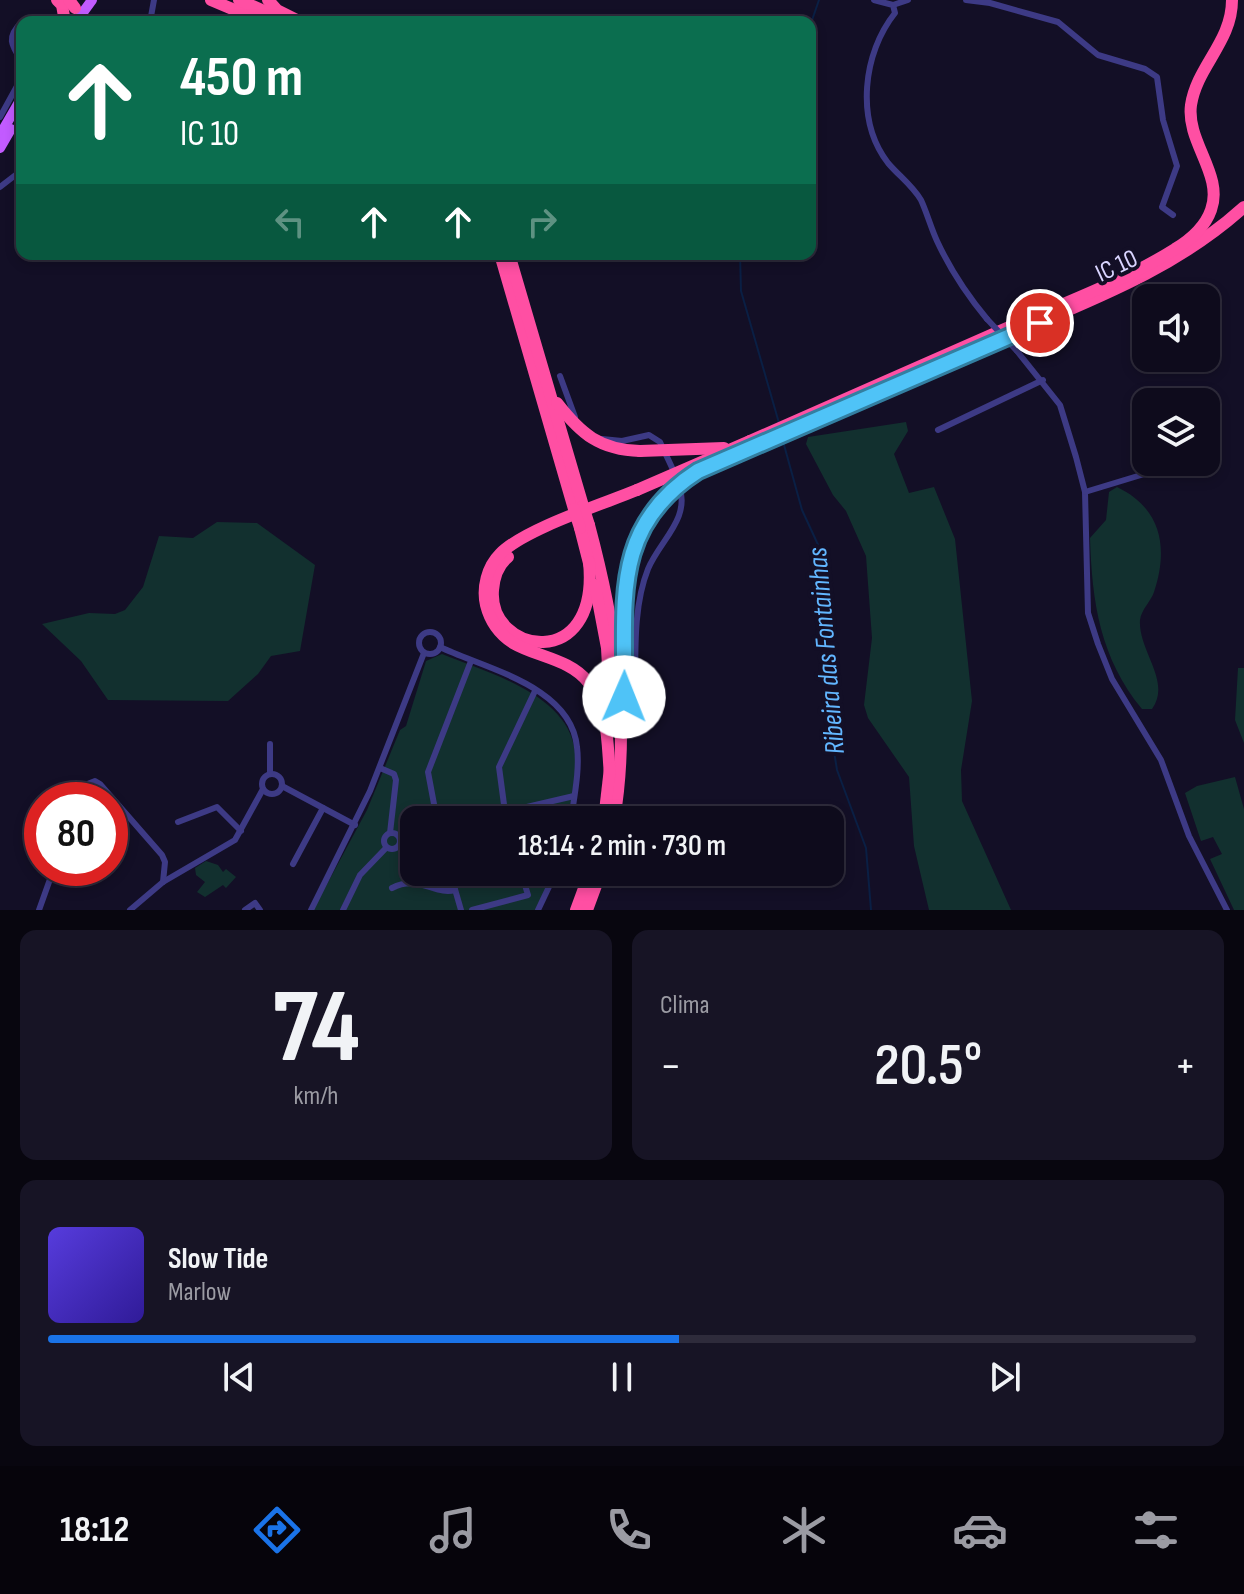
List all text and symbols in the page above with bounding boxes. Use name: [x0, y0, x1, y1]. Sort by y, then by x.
text: 450 m: [180, 45, 303, 112]
icon: ahead: [48, 48, 152, 152]
text: IC 10: [180, 113, 239, 156]
icon: left: [268, 200, 312, 244]
icon: ahead: [352, 200, 396, 244]
icon: ahead: [436, 200, 480, 244]
icon: right: [520, 200, 564, 244]
street label: IC 10: [1091, 243, 1143, 289]
map controls: [1132, 284, 1220, 476]
button: sound: [1132, 284, 1220, 372]
pin: [1006, 289, 1074, 357]
icon: arrive: [1018, 301, 1062, 345]
button: layers: [1132, 388, 1220, 476]
water label: Ribeira das Fontainhas: [801, 546, 852, 756]
position arrow: [582, 655, 666, 739]
speed limit sign: 80: [24, 782, 128, 886]
text: 18:14 · 2 min · 730 m: [518, 828, 726, 864]
text: 74: [272, 966, 360, 1091]
text: Clima: [660, 990, 710, 1021]
text: 20.5°: [874, 1030, 982, 1102]
text: −: [660, 1040, 682, 1093]
text: +: [1174, 1040, 1196, 1093]
text: km/h: [294, 1081, 338, 1112]
text: Slow Tide: [168, 1241, 268, 1277]
text: Marlow: [168, 1277, 231, 1308]
icon: previous: [217, 1355, 261, 1399]
icon: pause: [600, 1355, 644, 1399]
icon: next: [983, 1355, 1027, 1399]
icon: directions: [249, 1502, 305, 1558]
icon: music: [425, 1502, 481, 1558]
icon: phone: [601, 1502, 657, 1558]
icon: climate: [776, 1502, 832, 1558]
icon: car: [952, 1502, 1008, 1558]
icon: filters: [1128, 1502, 1184, 1558]
text: 18:12: [60, 1509, 129, 1552]

